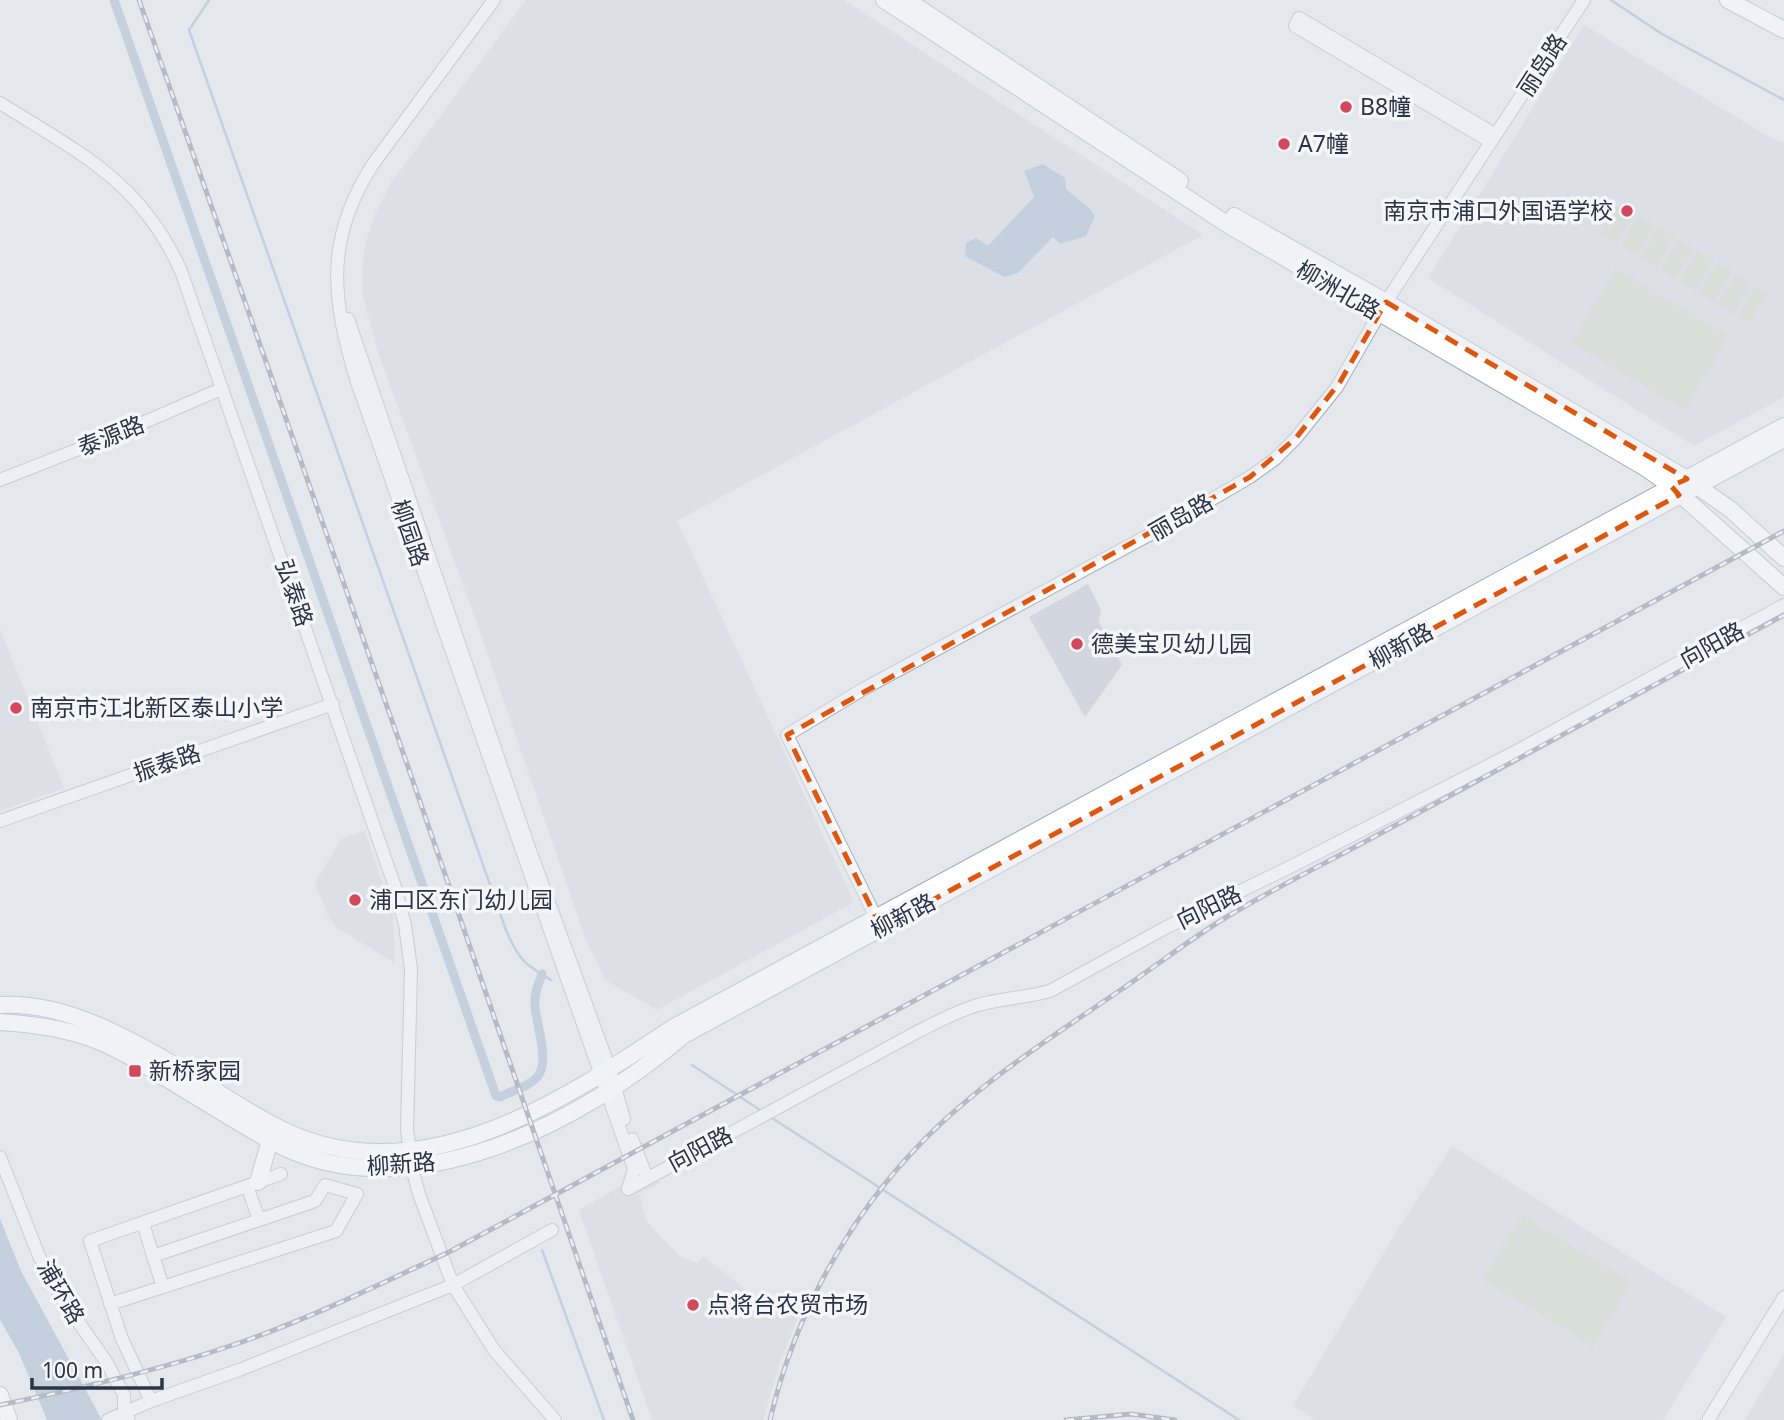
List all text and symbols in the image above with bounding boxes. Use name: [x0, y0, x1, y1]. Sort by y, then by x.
street label: 丽岛路: [1509, 27, 1573, 102]
place label: B8幢: [1360, 90, 1411, 122]
marker: B8幢: [1338, 99, 1354, 115]
place label: A7幢: [1298, 127, 1349, 159]
marker: A7幢: [1276, 136, 1292, 152]
place label: 南京市浦口外国语学校: [1383, 194, 1613, 226]
marker: 南京市浦口外国语学校: [1619, 203, 1635, 219]
street label: 柳洲北路: [1291, 252, 1386, 326]
street label: 泰源路: [73, 407, 149, 463]
street label: 丽岛路: [1143, 485, 1218, 547]
street label: 柳园路: [385, 495, 437, 571]
street label: 弘泰路: [269, 555, 321, 631]
street label: 向阳路: [1674, 613, 1749, 675]
street label: 柳新路: [1363, 614, 1438, 676]
place label: 德美宝贝幼儿园: [1091, 627, 1252, 659]
marker: 德美宝贝幼儿园: [1069, 636, 1085, 652]
place label: 南京市江北新区泰山小学: [30, 691, 283, 723]
marker: 南京市江北新区泰山小学: [8, 700, 24, 716]
street label: 振泰路: [129, 736, 205, 788]
street label: 向阳路: [1171, 877, 1247, 936]
place label: 浦口区东门幼儿园: [369, 883, 553, 915]
street label: 柳新路: [865, 885, 941, 945]
marker: 浦口区东门幼儿园: [347, 892, 363, 908]
place label: 新桥家园: [149, 1054, 241, 1086]
marker: 新桥家园: [127, 1063, 143, 1079]
street label: 向阳路: [662, 1118, 738, 1178]
street label: 柳新路: [365, 1145, 436, 1181]
street label: 浦环路: [31, 1254, 93, 1329]
place label: 点将台农贸市场: [707, 1288, 868, 1320]
marker: 点将台农贸市场: [685, 1297, 701, 1313]
scale bar: [32, 1346, 161, 1390]
text: 100 m: [42, 1356, 103, 1384]

